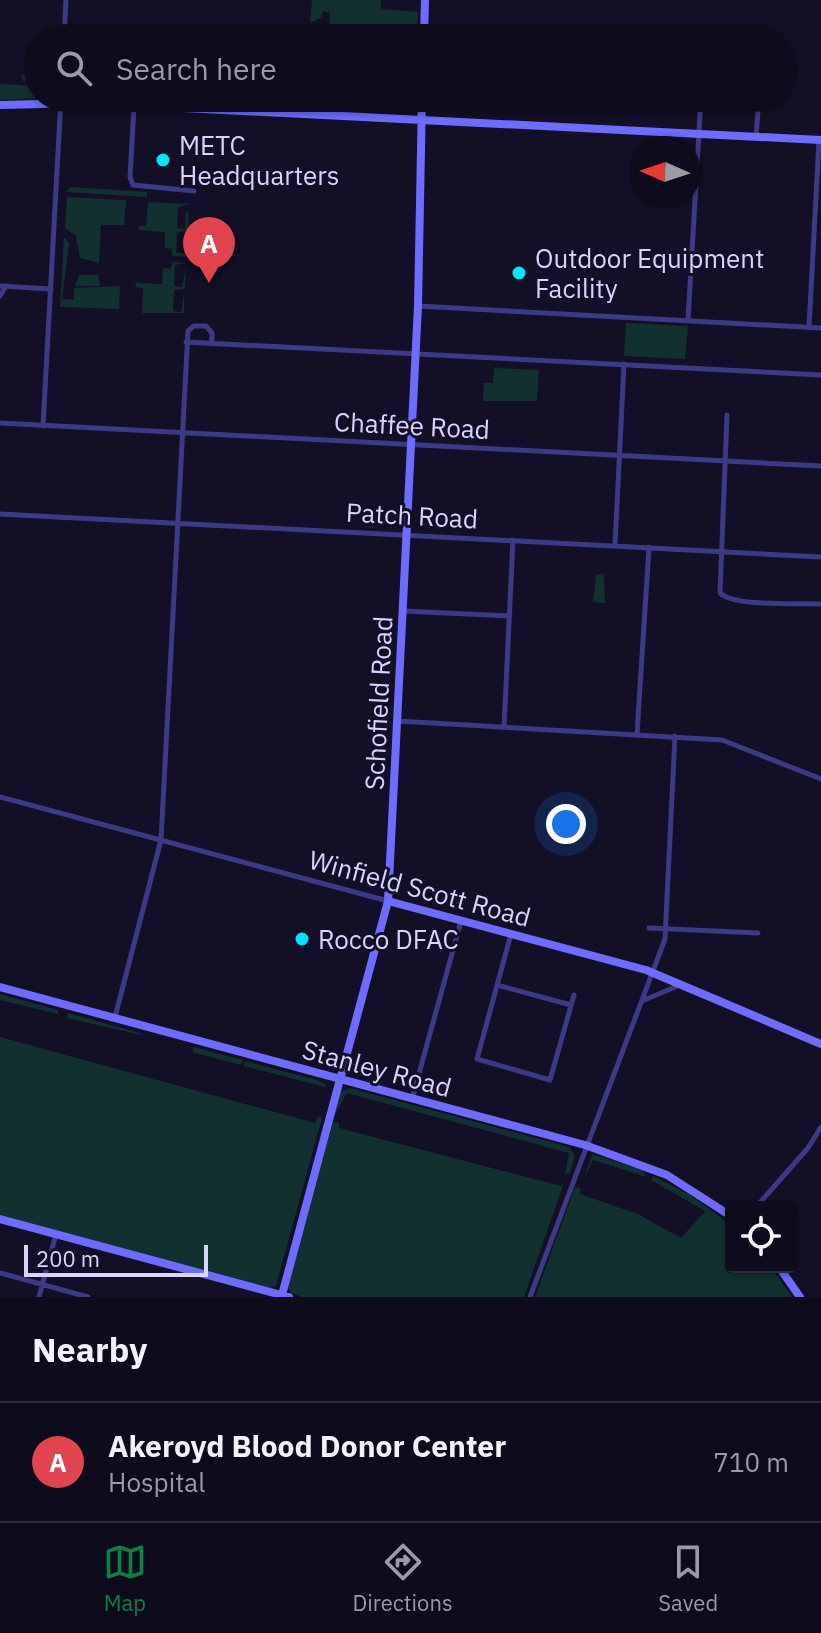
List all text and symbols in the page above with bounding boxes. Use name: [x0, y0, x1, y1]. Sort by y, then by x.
search box: [24, 24, 797, 112]
icon: search: [52, 46, 96, 90]
text: Search here: [116, 49, 277, 88]
place label: METC Headquarters: [179, 128, 340, 192]
north arrow: [629, 136, 701, 208]
marker: METC Headquarters: [154, 151, 172, 169]
pin: A: [183, 217, 235, 283]
place label: Outdoor Equipment Facility: [535, 241, 764, 305]
marker: Outdoor Equipment Facility: [510, 264, 528, 282]
street label: Chaffee Road: [333, 404, 491, 446]
street label: Patch Road: [345, 495, 479, 535]
street label: Schofield Road: [356, 615, 400, 791]
your location: [546, 804, 586, 844]
street label: Winfield Scott Road: [305, 842, 535, 934]
place label: Rocco DFAC: [318, 922, 459, 956]
marker: Rocco DFAC: [293, 930, 311, 948]
street label: Stanley Road: [299, 1032, 455, 1104]
map controls: [725, 1201, 797, 1273]
button: locate: [725, 1201, 797, 1273]
scale bar: [24, 1241, 208, 1277]
text: 200 m: [36, 1244, 100, 1273]
text: Nearby: [32, 1327, 147, 1371]
text: Akeroyd Blood Donor Center: [108, 1426, 506, 1465]
text: A: [49, 1445, 67, 1479]
text: 710 m: [713, 1445, 789, 1479]
text: Hospital: [108, 1465, 205, 1499]
tab: Map: [103, 1540, 147, 1617]
tab: Directions: [353, 1540, 453, 1617]
tab: Saved: [658, 1540, 718, 1617]

